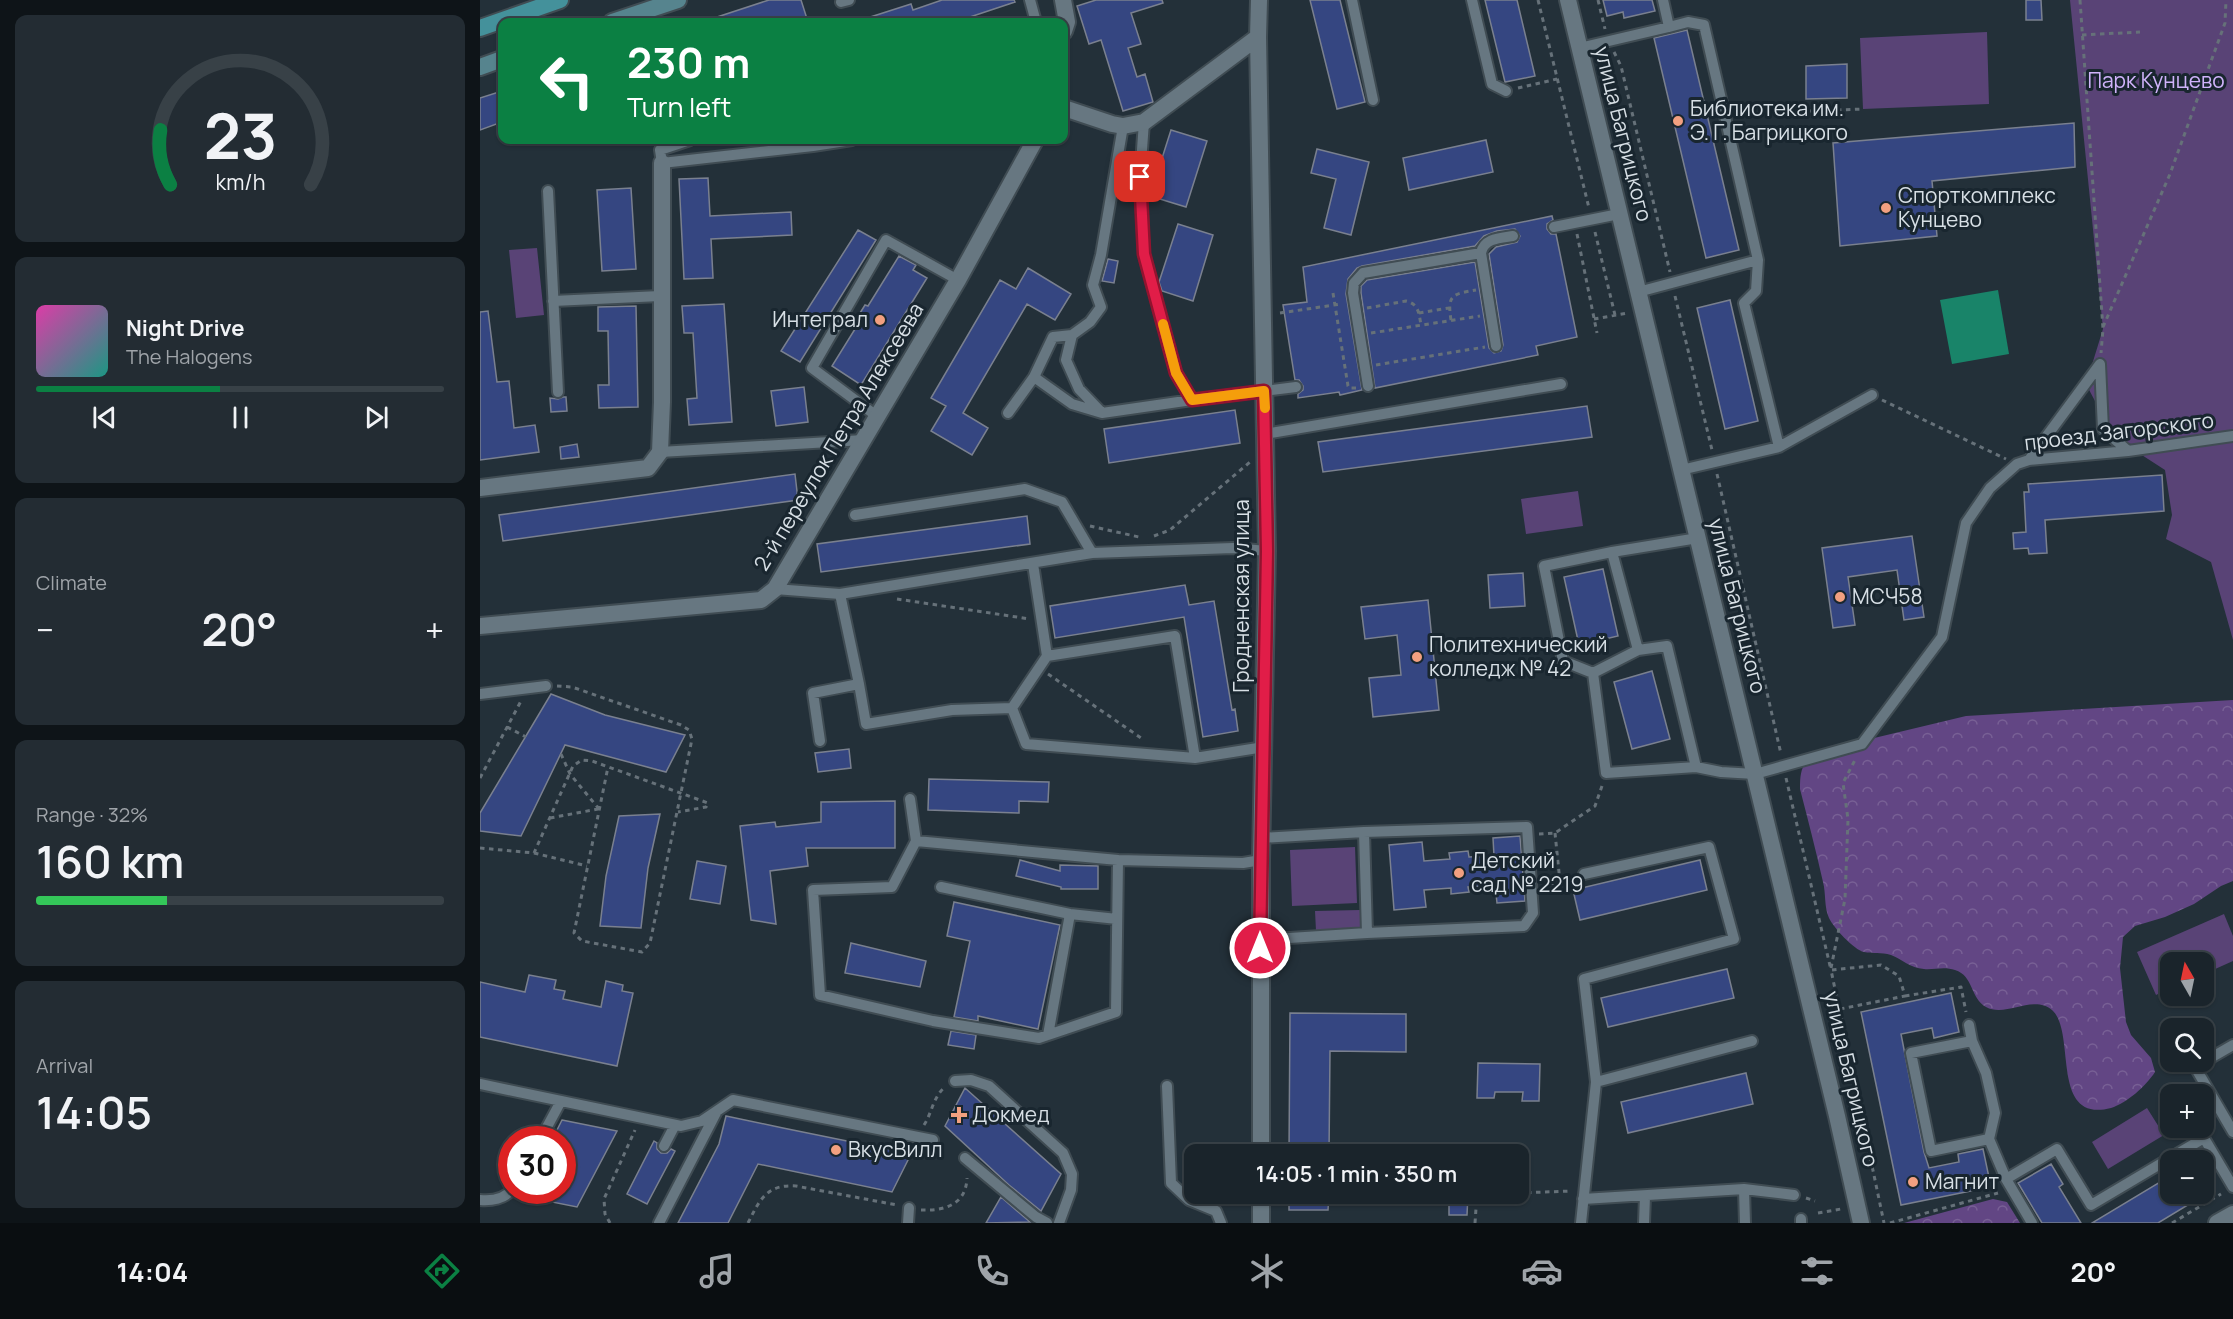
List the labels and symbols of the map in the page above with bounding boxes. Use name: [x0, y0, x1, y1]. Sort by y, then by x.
street label: улица Багрицкого: [1589, 43, 1659, 224]
park label: Парк Кунцево: [2087, 66, 2225, 94]
place label: Библиотека им. Э. Г. Багрицкого: [1690, 94, 1848, 146]
marker: Библиотека им. Э. Г. Багрицкого: [1671, 114, 1685, 128]
pin: [1114, 151, 1165, 202]
place label: Спорткомплекс Кунцево: [1898, 181, 2056, 233]
marker: Спорткомплекс Кунцево: [1879, 201, 1893, 215]
street label: 2-й переулок Петра Алексеева: [747, 297, 929, 576]
place label: Интеграл: [772, 305, 868, 333]
marker: Интеграл: [873, 313, 887, 327]
street label: проезд Загорского: [2022, 405, 2215, 457]
street label: Гродненская улица: [1227, 499, 1255, 693]
street label: улица Багрицкого: [1703, 515, 1773, 696]
place label: МСЧ58: [1852, 582, 1923, 610]
marker: МСЧ58: [1833, 590, 1847, 604]
place label: Политехнический колледж № 42: [1429, 630, 1608, 682]
marker: Политехнический колледж № 42: [1410, 650, 1424, 664]
place label: Детский сад № 2219: [1471, 846, 1584, 898]
marker: Детский сад № 2219: [1452, 866, 1466, 880]
position arrow: [1228, 916, 1292, 980]
north arrow: [2160, 952, 2214, 1006]
street label: улица Багрицкого: [1818, 988, 1886, 1169]
place label: Докмед: [972, 1100, 1050, 1128]
marker: Докмед: [950, 1106, 968, 1124]
speed limit sign: 30: [498, 1126, 576, 1204]
place label: ВкусВилл: [848, 1135, 943, 1163]
marker: ВкусВилл: [829, 1143, 843, 1157]
place label: Магнит: [1925, 1167, 1999, 1195]
marker: Магнит: [1906, 1175, 1920, 1189]

